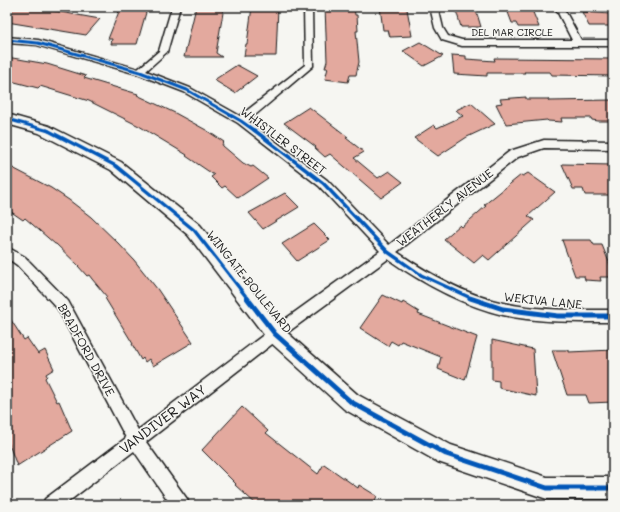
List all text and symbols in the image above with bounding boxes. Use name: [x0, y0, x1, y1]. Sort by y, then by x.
street label: DEL MAR CIRCLE: [471, 25, 553, 39]
street label: WHISTLER STREET: [237, 102, 330, 178]
street label: WEATHERLY AVENUE: [393, 164, 496, 250]
street label: WINGATE BOULEVARD: [203, 227, 296, 336]
street label: WEKIVA LANE: [503, 288, 583, 312]
street label: BRADFORD DRIVE: [55, 300, 119, 399]
street label: VANDIVER WAY: [115, 380, 210, 458]

